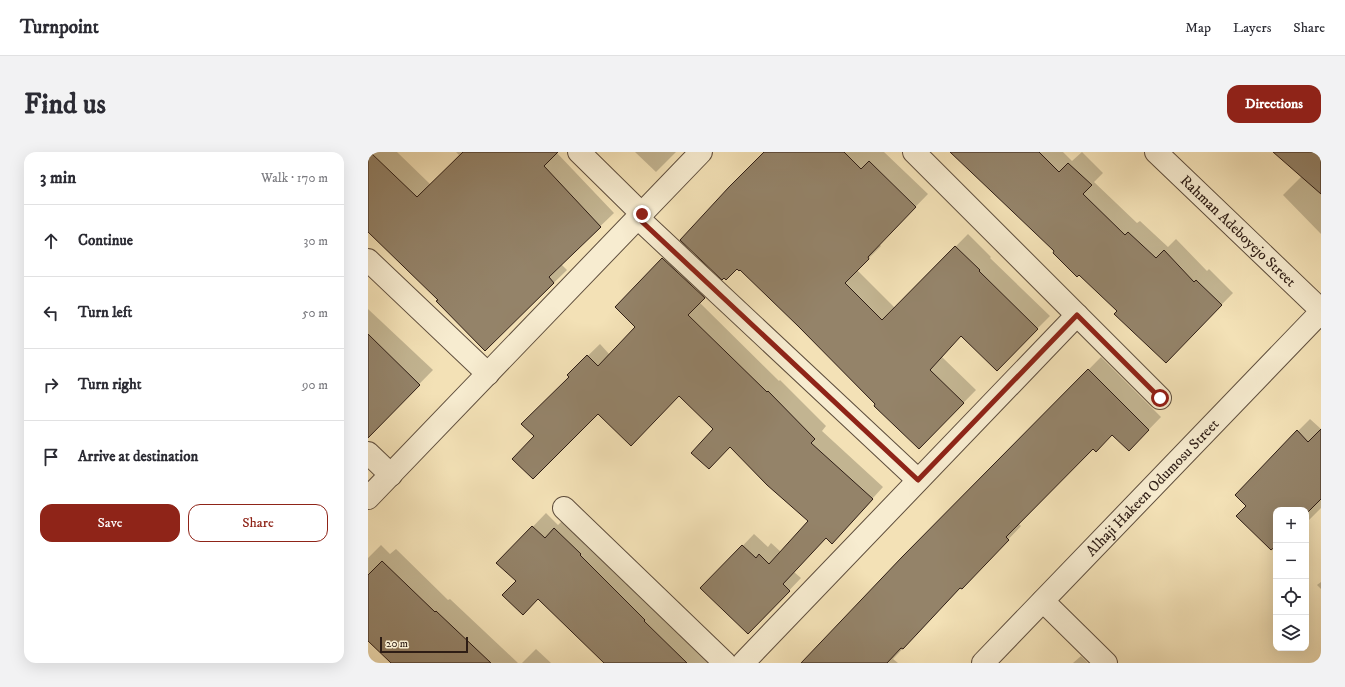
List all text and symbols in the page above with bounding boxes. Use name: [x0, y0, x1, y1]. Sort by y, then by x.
text: Turnpoint: [20, 16, 99, 39]
text: Map: [1185, 19, 1211, 37]
text: Layers: [1233, 19, 1271, 37]
text: Share: [1293, 19, 1325, 37]
button: Directions: [1227, 85, 1321, 123]
text: Find us: [24, 87, 106, 122]
text: 3 min: [40, 167, 76, 189]
text: Walk · 170 m: [261, 170, 328, 186]
street label: Rahman Adeboyejo Street: [1176, 171, 1301, 291]
route end: [633, 205, 651, 223]
icon: ahead: [40, 230, 62, 252]
text: Continue: [78, 231, 133, 250]
text: 30 m: [304, 233, 328, 249]
icon: left: [40, 302, 62, 324]
text: Turn left: [78, 303, 132, 322]
text: 50 m: [302, 305, 328, 321]
icon: right: [40, 374, 62, 396]
text: Turn right: [78, 375, 141, 394]
text: 90 m: [302, 377, 328, 393]
route start: [1151, 389, 1169, 407]
street label: Alhaji Hakeen Odumosu Street: [1082, 414, 1223, 560]
icon: arrive: [40, 446, 62, 468]
text: Arrive at destination: [78, 447, 198, 466]
button: Save: [40, 504, 180, 542]
button: Share: [188, 504, 328, 542]
map controls: [1273, 507, 1309, 651]
button: +: [1273, 507, 1309, 543]
button: −: [1273, 543, 1309, 579]
button: locate: [1273, 579, 1309, 615]
button: layers: [1273, 615, 1309, 651]
scale bar: [380, 635, 468, 654]
text: 20 m: [386, 637, 408, 651]

